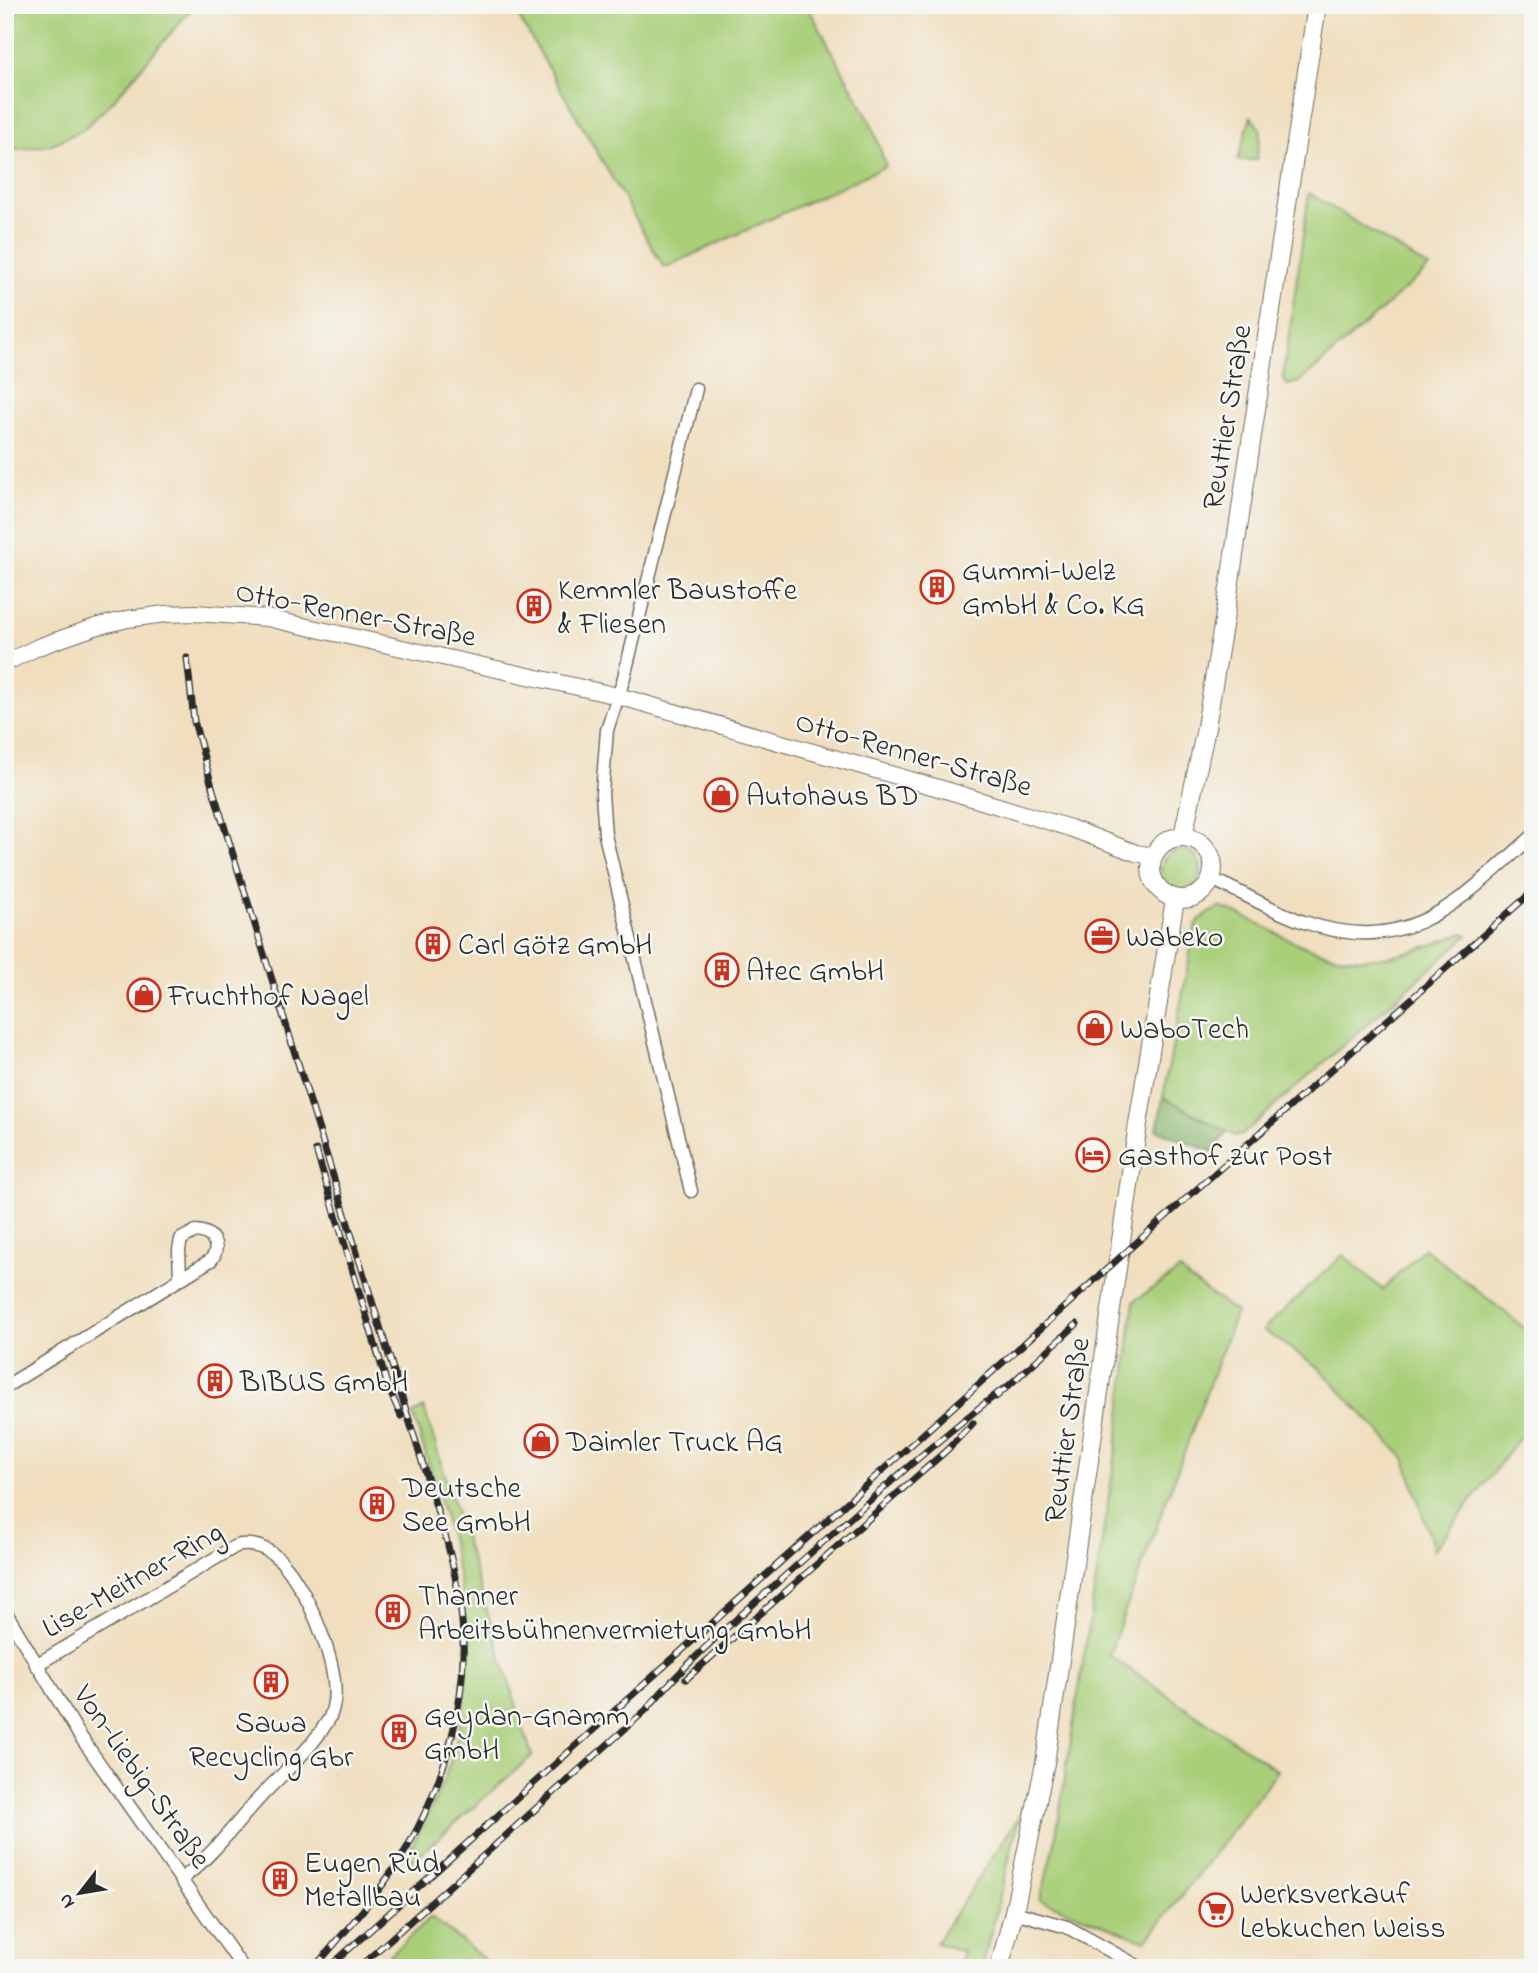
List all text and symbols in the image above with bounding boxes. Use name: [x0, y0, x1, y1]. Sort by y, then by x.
street label: Reuttier Straße: [1193, 321, 1265, 513]
place label: Gummi-Welz GmbH & Co. KG: [962, 551, 1145, 629]
building icon: Gummi-Welz GmbH & Co. KG: [918, 568, 956, 606]
place label: Kemmler Baustoffe & Fliesen: [558, 570, 798, 648]
street label: Otto-Renner-Straße: [231, 571, 480, 661]
building icon: Kemmler Baustoffe & Fliesen: [515, 587, 553, 625]
street label: Otto-Renner-Straße: [790, 701, 1037, 811]
shop icon: Autohaus BD: [702, 776, 740, 814]
place label: Autohaus BD: [746, 776, 919, 820]
office icon: Wabeko: [1083, 917, 1121, 955]
place label: Wabeko: [1126, 917, 1223, 961]
building icon: Carl Götz GmbH: [414, 925, 452, 963]
place label: Carl Götz GmbH: [458, 925, 652, 969]
building icon: Atec GmbH: [703, 951, 741, 989]
place label: Atec GmbH: [746, 951, 884, 995]
shop icon: Fruchthof Nagel: [125, 976, 163, 1014]
place label: Fruchthof Nagel: [167, 976, 369, 1020]
shop icon: WaboTech: [1076, 1009, 1114, 1047]
place label: WaboTech: [1120, 1009, 1249, 1053]
hotel icon: Gasthof zur Post: [1074, 1136, 1112, 1174]
place label: Gasthof zur Post: [1118, 1136, 1333, 1180]
street label: Reuttier Straße: [1034, 1334, 1104, 1526]
building icon: BIBUS GmbH: [196, 1362, 234, 1400]
place label: BIBUS GmbH: [239, 1362, 409, 1406]
shop icon: Daimler Truck AG: [522, 1422, 560, 1460]
place label: Daimler Truck AG: [565, 1422, 783, 1466]
place label: Deutsche See GmbH: [401, 1468, 531, 1546]
building icon: Deutsche See GmbH: [358, 1485, 396, 1523]
street label: Lise-Meitner-Ring: [35, 1512, 232, 1651]
place label: Thanner Arbeitsbühnenvermietung GmbH: [418, 1576, 812, 1654]
building icon: Thanner Arbeitsbühnenvermietung GmbH: [374, 1593, 412, 1631]
building icon: Sawa Recycling Gbr: [252, 1663, 290, 1701]
street label: Von-Liebig-Straße: [60, 1676, 221, 1879]
place label: Geydan-Gnamm GmbH: [424, 1696, 629, 1774]
place label: Sawa Recycling Gbr: [189, 1703, 354, 1781]
building icon: Geydan-Gnamm GmbH: [380, 1713, 418, 1751]
place label: Eugen Rüd Metallbau: [304, 1843, 439, 1921]
north arrow: [46, 1857, 116, 1927]
building icon: Eugen Rüd Metallbau: [261, 1860, 299, 1898]
place label: Werksverkauf Lebkuchen Weiss: [1240, 1874, 1446, 1952]
text: N: [53, 1888, 82, 1913]
supermarket icon: Werksverkauf Lebkuchen Weiss: [1197, 1891, 1235, 1929]

